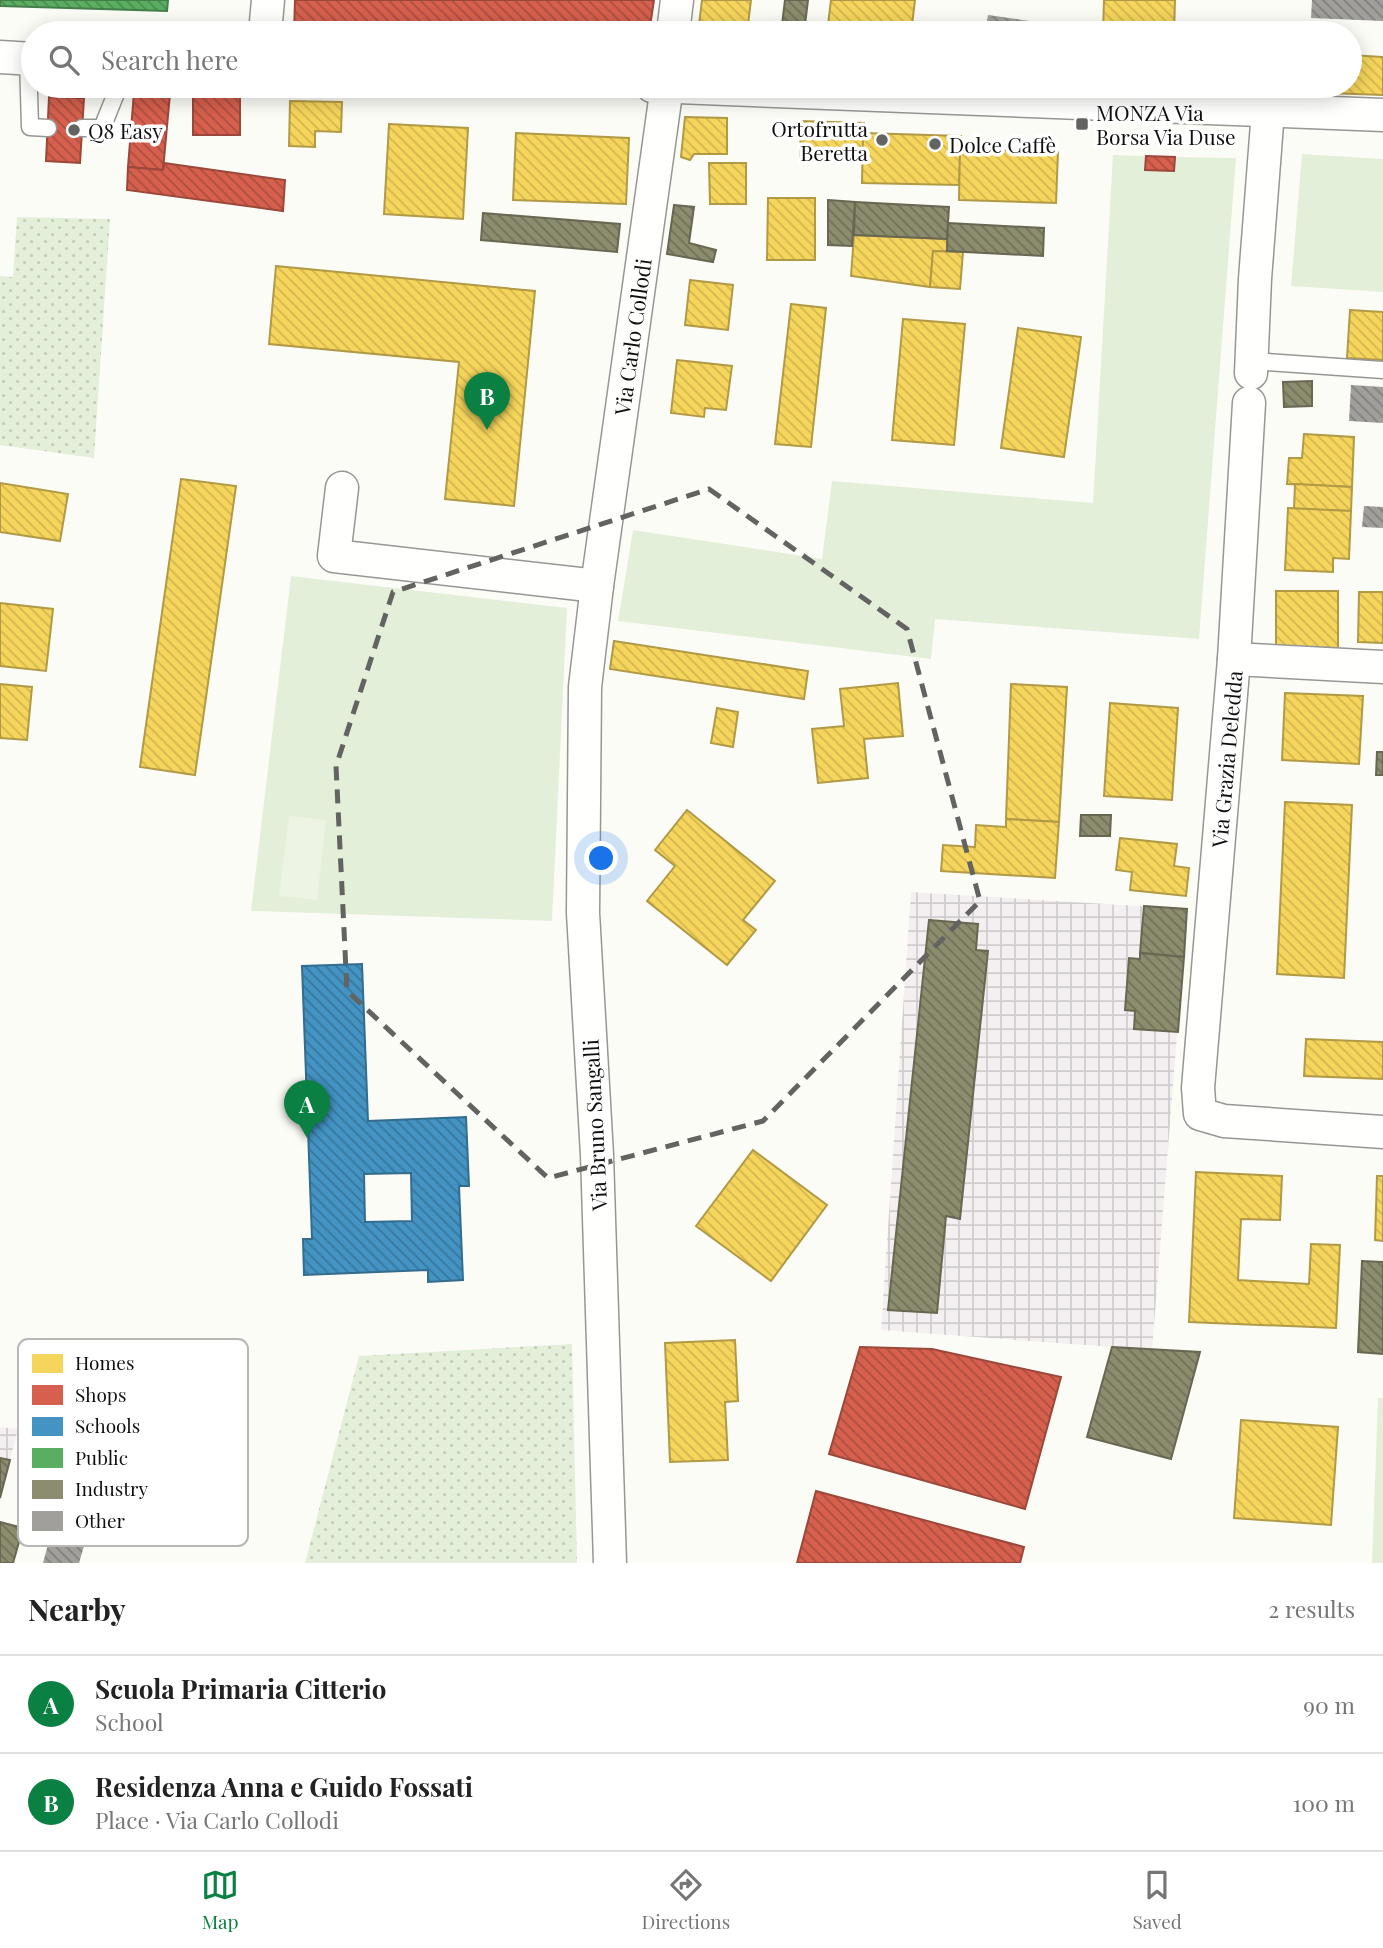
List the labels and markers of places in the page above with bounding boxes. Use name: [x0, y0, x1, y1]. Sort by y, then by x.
place label: MONZA Via Borsa Via Duse: [1096, 98, 1236, 150]
place label: Ortofrutta Beretta: [771, 114, 869, 166]
place label: Q8 Easy: [88, 116, 163, 144]
marker: MONZA Via Borsa Via Duse: [1074, 116, 1090, 132]
marker: Q8 Easy: [66, 122, 82, 138]
place label: Dolce Caffè: [949, 130, 1056, 158]
marker: Ortofrutta Beretta: [874, 132, 890, 148]
marker: Dolce Caffè: [927, 136, 943, 152]
pin: B: [464, 372, 510, 430]
pin: A: [284, 1080, 330, 1138]

